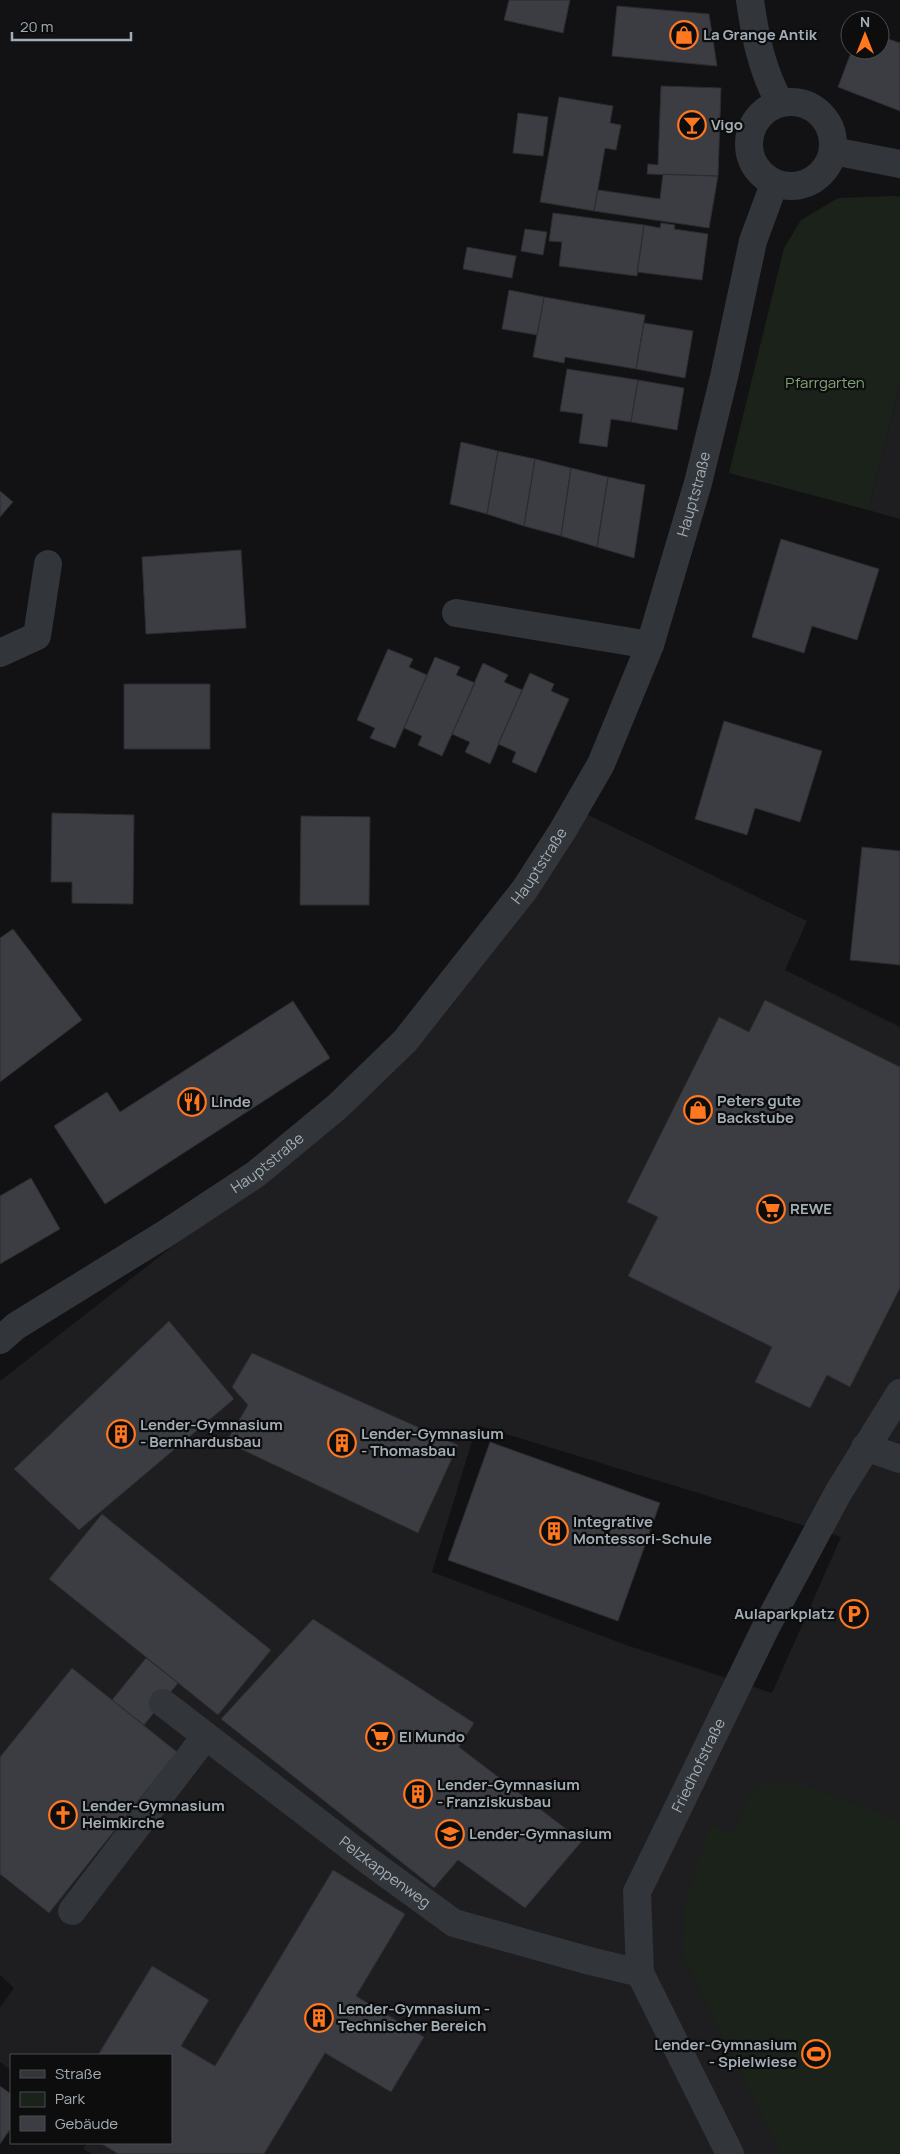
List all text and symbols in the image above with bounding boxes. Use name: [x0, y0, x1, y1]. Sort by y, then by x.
scale bar: [12, 10, 131, 42]
north arrow: [840, 10, 890, 60]
text: N: [860, 12, 870, 31]
text: 20 m: [20, 16, 53, 37]
shop icon: La Grange Antik: [669, 20, 699, 50]
place label: La Grange Antik: [703, 24, 818, 45]
bar icon: Vigo: [677, 110, 707, 140]
place label: Vigo: [711, 114, 743, 135]
park label: Pfarrgarten: [785, 372, 865, 393]
street label: Hauptstraße: [672, 449, 715, 539]
street label: Hauptstraße: [506, 823, 572, 908]
restaurant icon: Linde: [177, 1087, 207, 1117]
place label: Peters gute Backstube: [717, 1090, 801, 1128]
place label: Linde: [211, 1091, 251, 1112]
shop icon: Peters gute Backstube: [683, 1095, 713, 1125]
street label: Hauptstraße: [226, 1127, 308, 1198]
supermarket icon: REWE: [756, 1194, 786, 1224]
place label: REWE: [790, 1198, 832, 1219]
place label: Lender-Gymnasium - Bernhardusbau: [140, 1414, 283, 1452]
building icon: Lender-Gymnasium - Bernhardusbau: [106, 1419, 136, 1449]
place label: Lender-Gymnasium - Thomasbau: [361, 1423, 504, 1461]
building icon: Lender-Gymnasium - Thomasbau: [327, 1428, 357, 1458]
place label: Integrative Montessori-Schule: [573, 1511, 712, 1549]
building icon: Integrative Montessori-Schule: [539, 1516, 569, 1546]
parking icon: Aulaparkplatz: [839, 1599, 869, 1629]
place label: Aulaparkplatz: [734, 1603, 835, 1624]
street label: Friedhofstraße: [666, 1714, 730, 1816]
supermarket icon: El Mundo: [365, 1722, 395, 1752]
place label: El Mundo: [399, 1726, 465, 1747]
place label: Lender-Gymnasium - Franziskusbau: [437, 1774, 580, 1812]
building icon: Lender-Gymnasium - Franziskusbau: [403, 1779, 433, 1809]
place label: Lender-Gymnasium Heimkirche: [82, 1795, 225, 1833]
church icon: Lender-Gymnasium Heimkirche: [48, 1800, 78, 1830]
school or university icon: Lender-Gymnasium: [435, 1819, 465, 1849]
place label: Lender-Gymnasium: [469, 1823, 612, 1844]
street label: Pelzkappenweg: [335, 1831, 435, 1913]
place label: Lender-Gymnasium - Technischer Bereich: [338, 1998, 490, 2036]
building icon: Lender-Gymnasium - Technischer Bereich: [304, 2003, 334, 2033]
place label: Lender-Gymnasium - Spielwiese: [654, 2034, 797, 2072]
sports icon: Lender-Gymnasium - Spielwiese: [801, 2039, 831, 2069]
legend: [10, 2054, 172, 2144]
text: Straße: [55, 2063, 102, 2084]
text: Park: [55, 2088, 85, 2109]
text: Gebäude: [55, 2113, 118, 2134]

